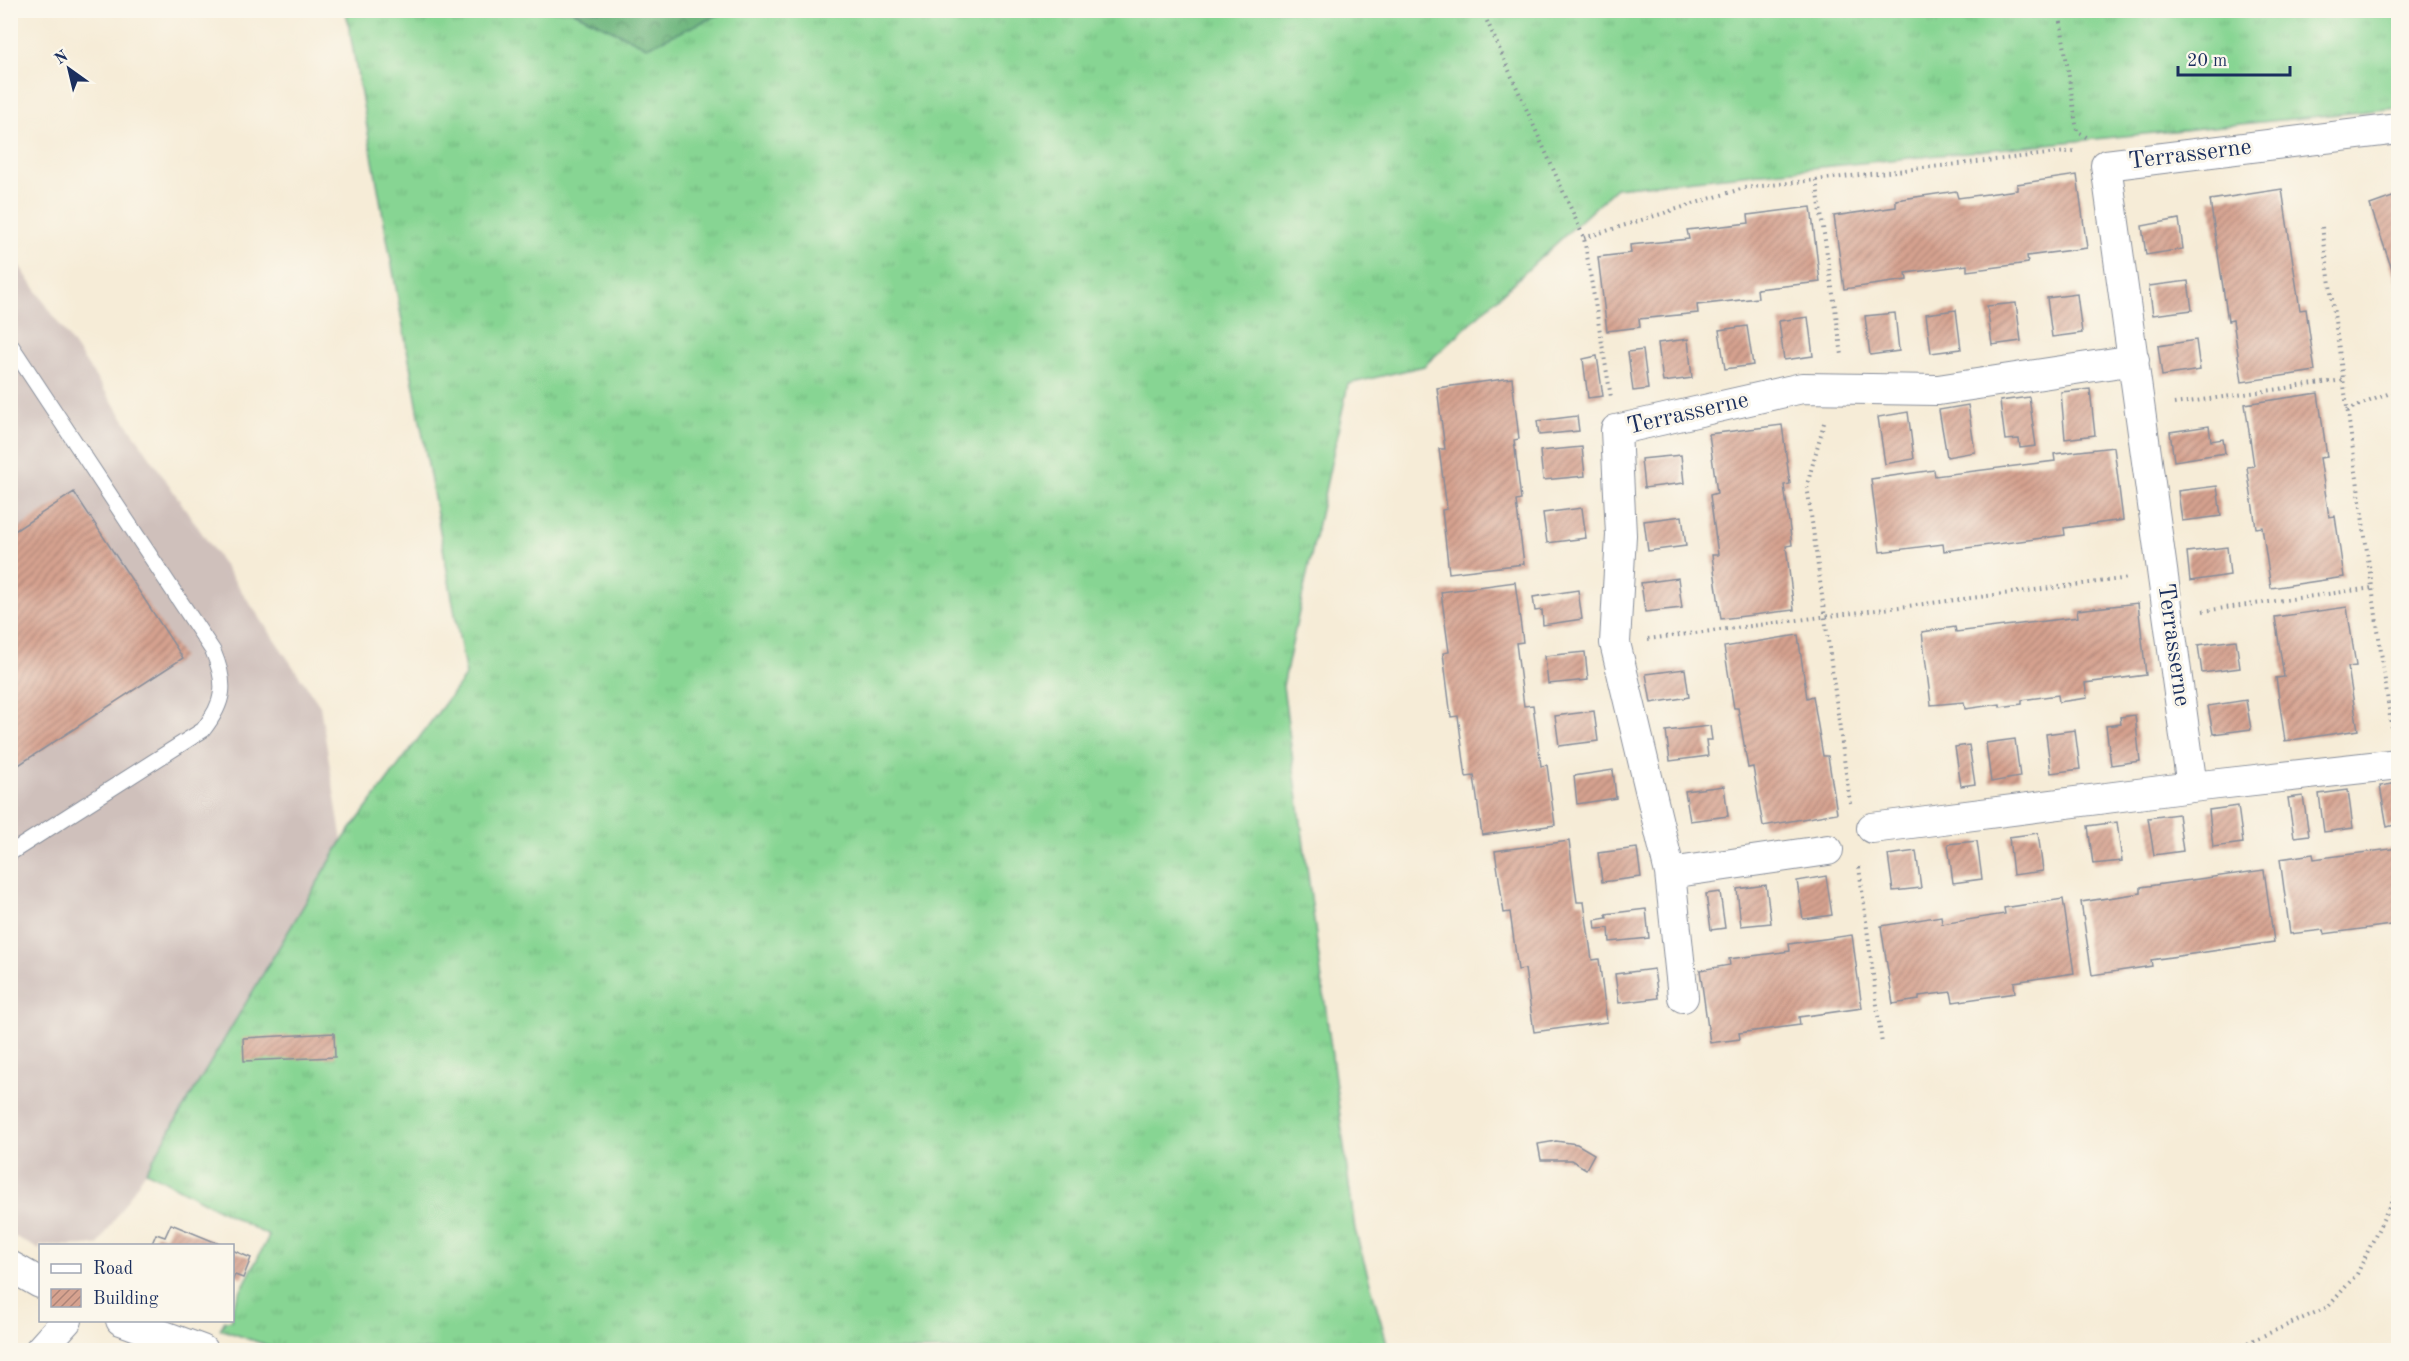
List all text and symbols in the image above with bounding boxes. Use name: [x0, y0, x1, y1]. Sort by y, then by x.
north arrow: [39, 39, 99, 99]
scale bar: [2178, 39, 2290, 77]
text: N: [52, 48, 72, 68]
text: 20 m: [2187, 52, 2227, 70]
street label: Terrasserne: [2127, 136, 2253, 174]
street label: Terrasserne: [1625, 388, 1751, 440]
street label: Terrasserne: [2153, 582, 2193, 708]
legend: [39, 1244, 234, 1322]
text: Road: [93, 1260, 133, 1278]
text: Building: [93, 1290, 159, 1308]

